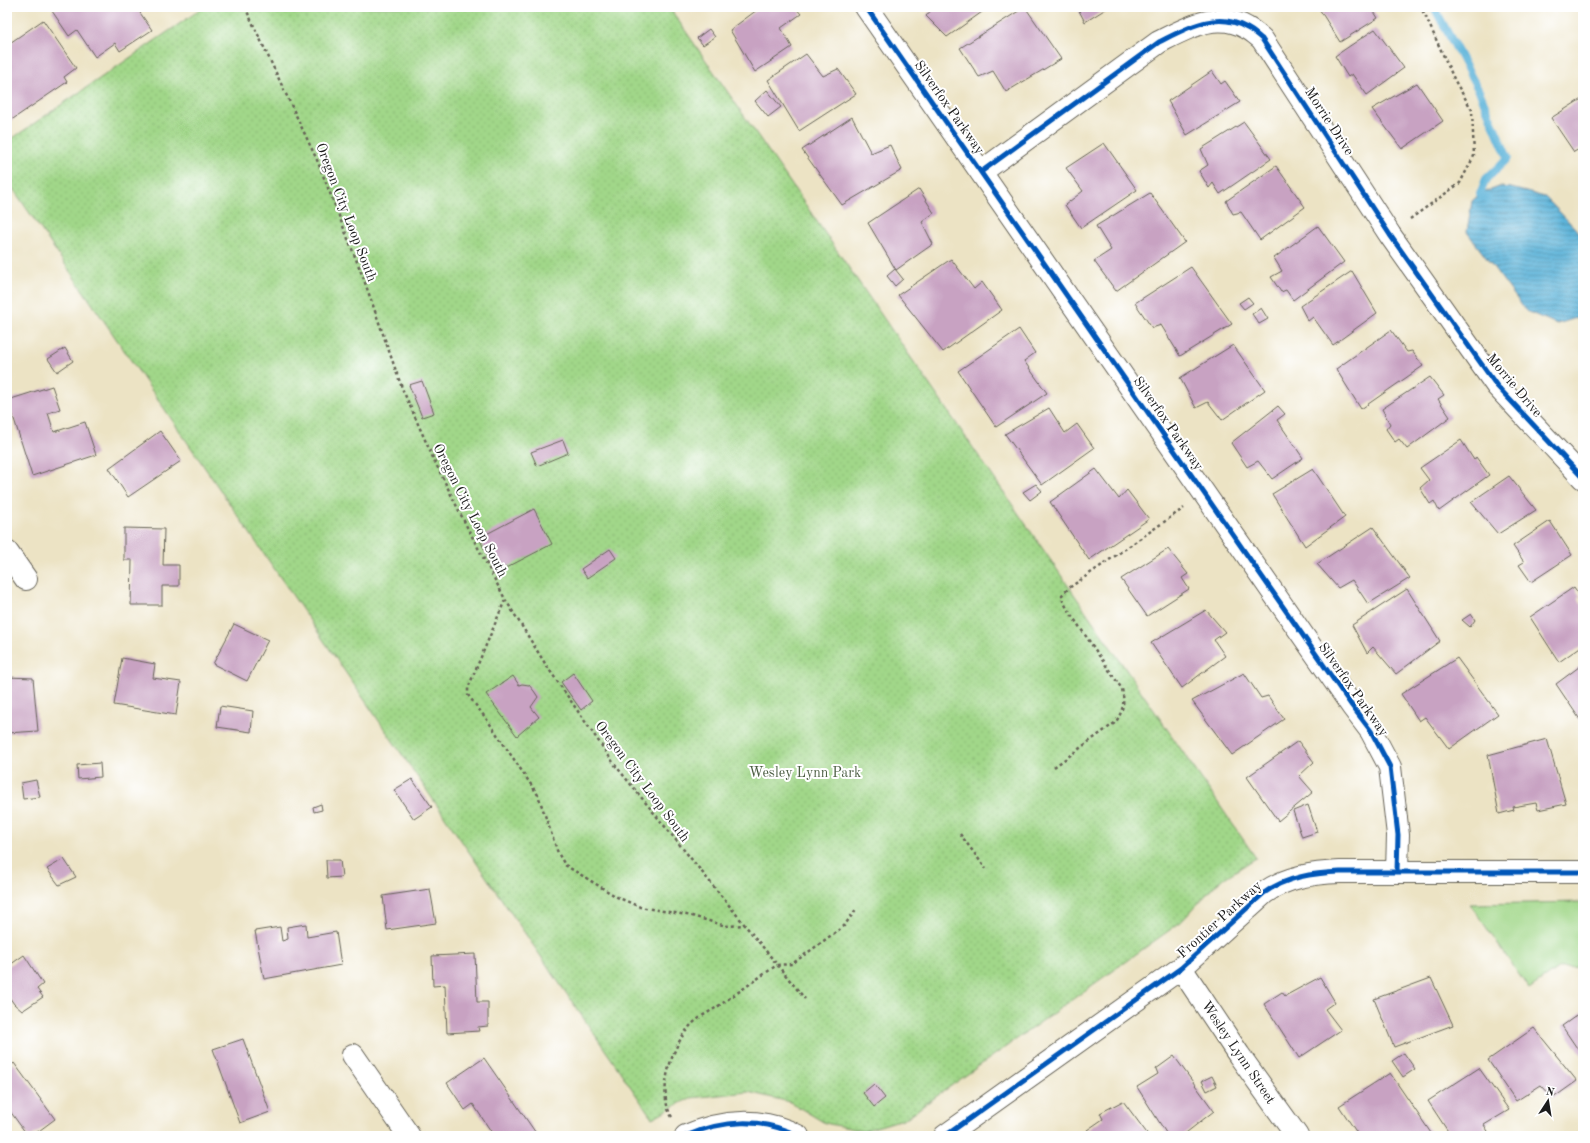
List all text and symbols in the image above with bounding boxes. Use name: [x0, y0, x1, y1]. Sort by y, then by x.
street label: Silverfox Parkway: [912, 58, 987, 158]
street label: Morrie Drive: [1302, 85, 1356, 158]
street label: Oregon City Loop South: [313, 141, 379, 284]
street label: Morrie Drive: [1484, 351, 1545, 420]
street label: Silverfox Parkway: [1131, 374, 1206, 474]
street label: Oregon City Loop South: [430, 442, 510, 580]
street label: Silverfox Parkway: [1316, 640, 1391, 740]
street label: Oregon City Loop South: [592, 719, 692, 845]
park label: Wesley Lynn Park: [749, 766, 861, 780]
street label: Frontier Parkway: [1175, 878, 1265, 961]
street label: Wesley Lynn Street: [1199, 999, 1278, 1107]
north arrow: [1528, 1081, 1568, 1121]
text: N: [1545, 1086, 1556, 1099]

